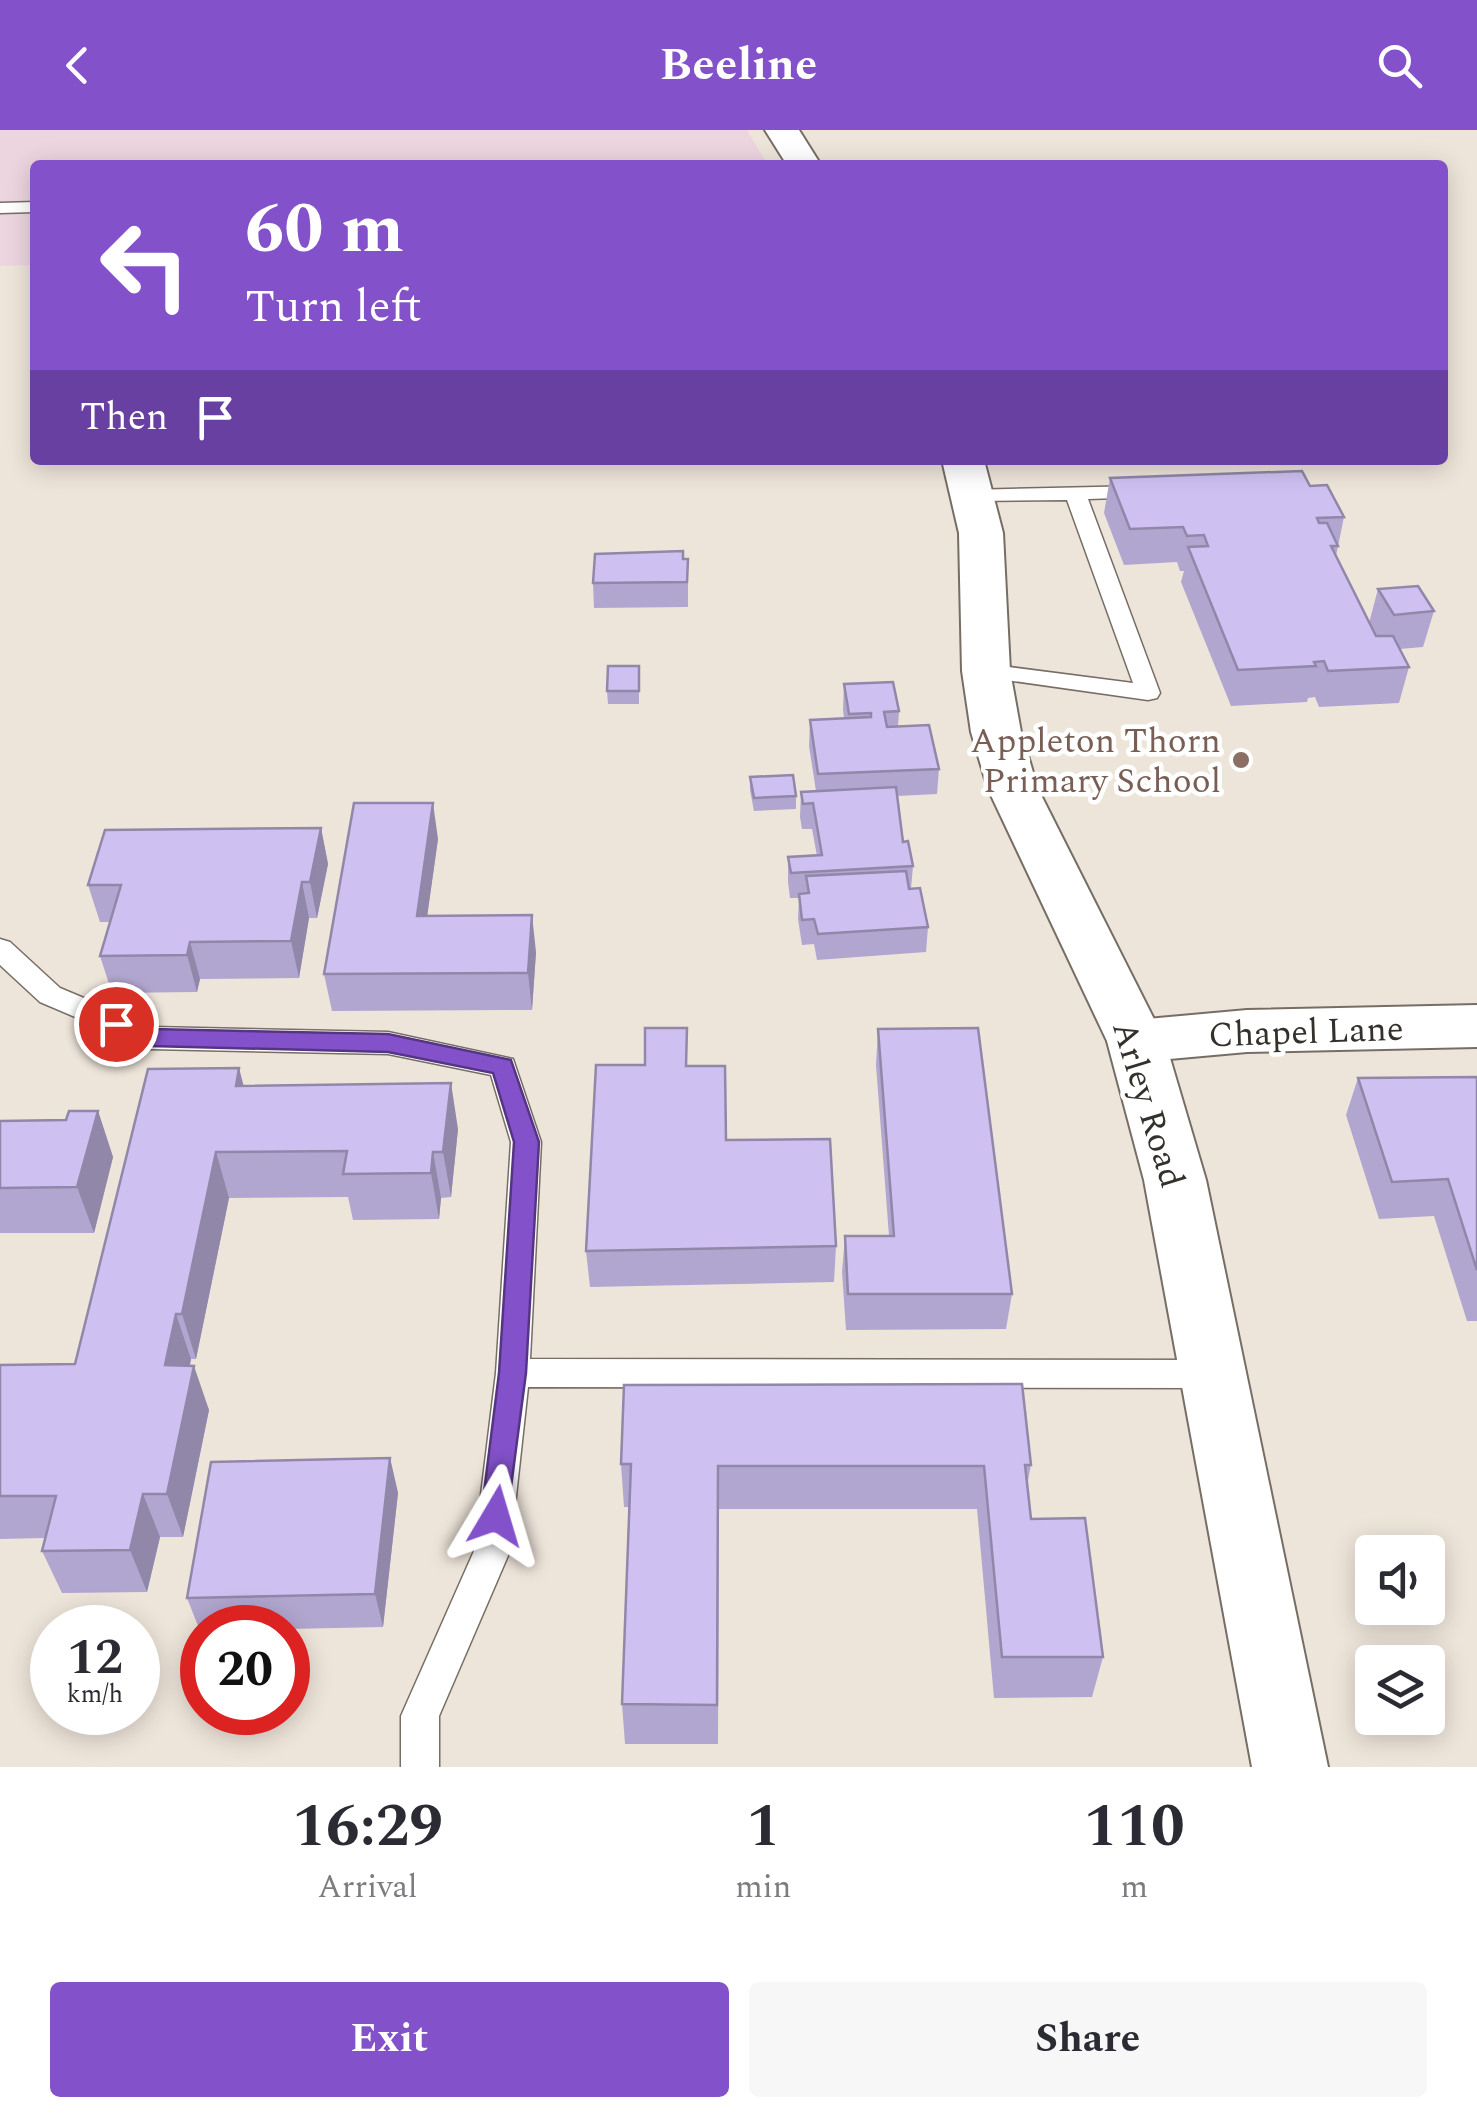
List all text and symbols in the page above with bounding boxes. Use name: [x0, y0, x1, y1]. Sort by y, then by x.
text: Beeline: [660, 31, 817, 100]
icon: back: [50, 38, 105, 93]
icon: search: [1372, 38, 1427, 93]
text: 60 m: [245, 177, 404, 283]
icon: left: [80, 200, 210, 330]
text: Turn left: [245, 273, 422, 342]
text: Then: [80, 389, 168, 447]
icon: arrive: [188, 390, 243, 445]
place label: Appleton Thorn Primary School: [970, 715, 1221, 808]
marker: Appleton Thorn Primary School: [1230, 749, 1252, 771]
pin: [74, 982, 159, 1067]
icon: arrive: [89, 997, 144, 1052]
street label: Chapel Lane: [1208, 1003, 1405, 1062]
street label: Arley Road: [1097, 1015, 1198, 1194]
position arrow: [444, 1464, 548, 1568]
map controls: [1355, 1535, 1445, 1735]
button: sound: [1355, 1535, 1445, 1625]
speed limit sign: 20: [180, 1605, 310, 1735]
text: 12: [67, 1620, 123, 1696]
button: layers: [1355, 1645, 1445, 1735]
text: km/h: [67, 1676, 123, 1714]
text: 16:29: [292, 1781, 443, 1873]
text: 1: [747, 1781, 780, 1873]
text: 110: [1084, 1781, 1185, 1873]
text: Arrival: [318, 1863, 418, 1912]
text: min: [735, 1863, 791, 1912]
text: m: [1120, 1863, 1148, 1912]
button: Exit: [50, 1982, 729, 2097]
button: Share: [749, 1982, 1427, 2097]

